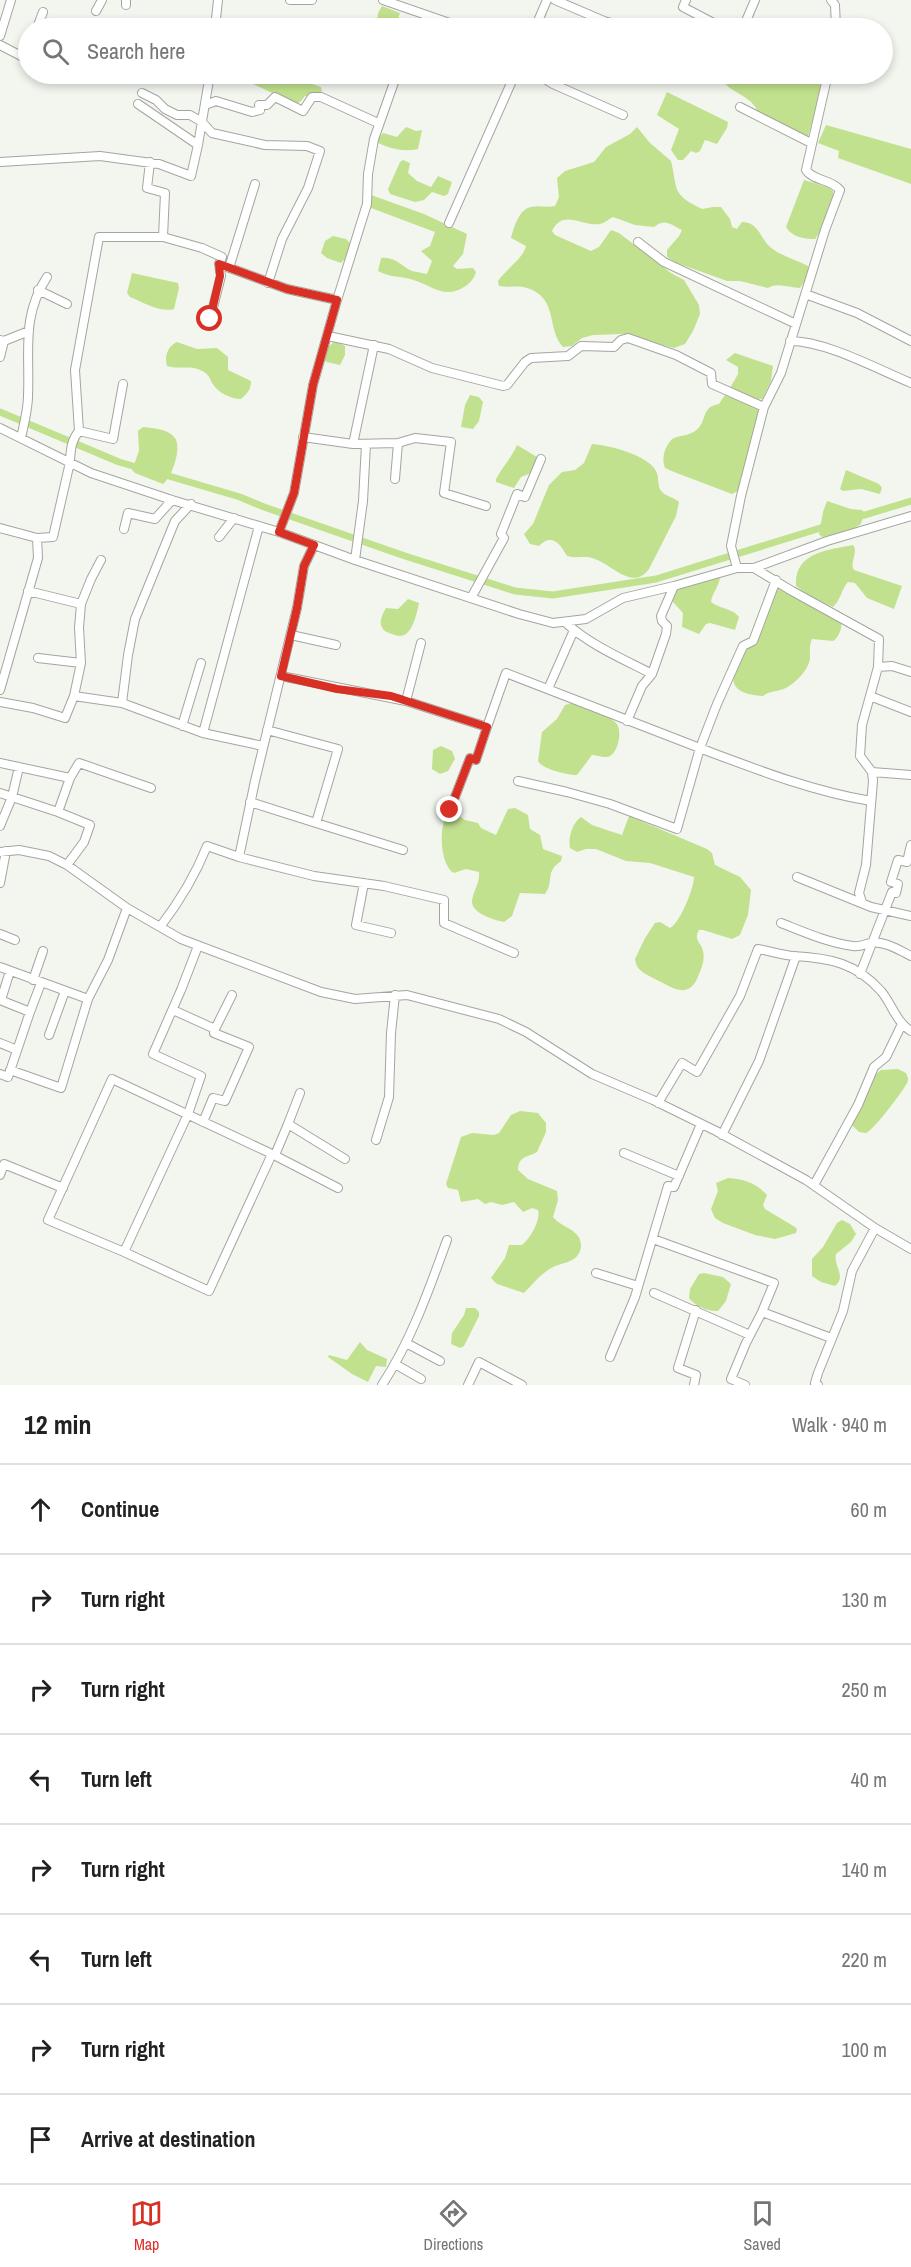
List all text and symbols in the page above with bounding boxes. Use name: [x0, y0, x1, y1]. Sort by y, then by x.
search box: [18, 18, 893, 84]
icon: search: [39, 35, 72, 68]
text: Search here: [87, 36, 185, 66]
route start: [196, 305, 222, 331]
route end: [436, 796, 462, 822]
text: 12 min: [24, 1407, 92, 1442]
text: Walk · 940 m: [792, 1411, 887, 1438]
icon: ahead: [24, 1493, 57, 1526]
text: Continue: [81, 1494, 159, 1524]
text: 60 m: [851, 1496, 887, 1523]
icon: right: [24, 1583, 57, 1616]
text: Turn right: [81, 1584, 165, 1614]
text: 130 m: [841, 1586, 887, 1613]
icon: right: [24, 1673, 57, 1706]
text: Turn right: [81, 1674, 165, 1704]
text: 250 m: [841, 1676, 887, 1703]
icon: left: [24, 1763, 57, 1796]
text: Turn left: [81, 1764, 152, 1794]
text: 40 m: [851, 1766, 887, 1793]
icon: right: [24, 1853, 57, 1886]
text: Turn right: [81, 1854, 165, 1884]
text: 140 m: [841, 1856, 887, 1883]
icon: left: [24, 1943, 57, 1976]
text: Turn left: [81, 1944, 152, 1974]
text: 220 m: [841, 1946, 887, 1973]
icon: right: [24, 2033, 57, 2066]
text: Turn right: [81, 2034, 165, 2064]
text: 100 m: [841, 2036, 887, 2063]
icon: arrive: [24, 2123, 57, 2156]
text: Arrive at destination: [81, 2124, 255, 2154]
tab: Map: [130, 2197, 163, 2255]
tab: Directions: [423, 2197, 483, 2255]
tab: Saved: [744, 2197, 781, 2255]

